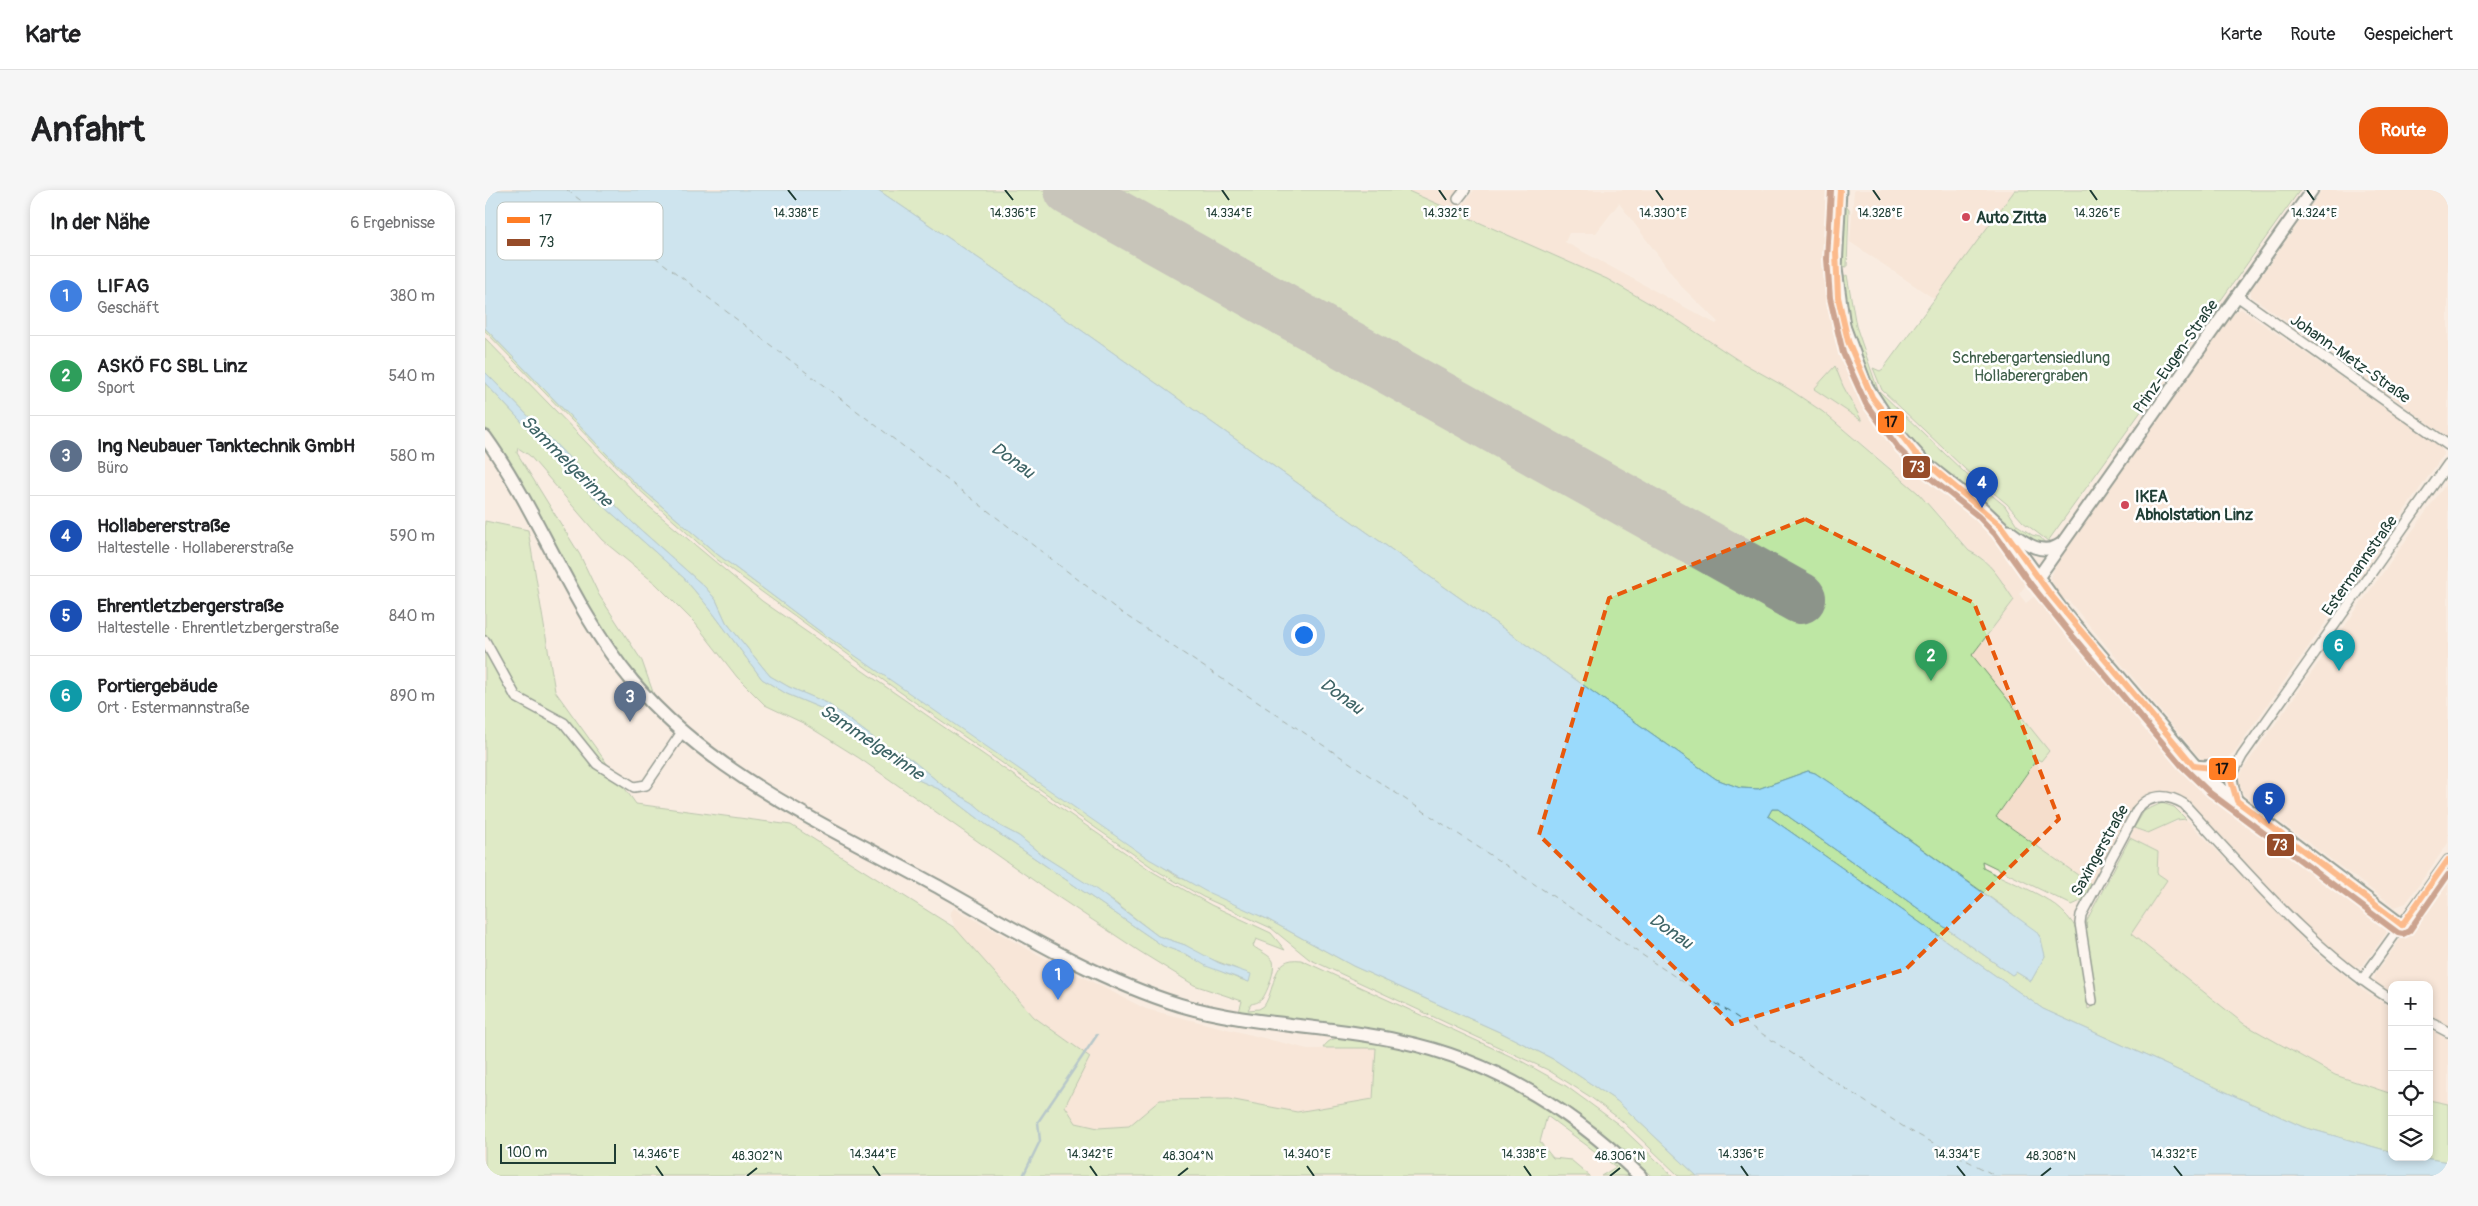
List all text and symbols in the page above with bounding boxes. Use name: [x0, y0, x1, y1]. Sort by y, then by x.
text: Karte: [25, 20, 81, 49]
text: Karte: [2220, 23, 2262, 46]
text: Route: [2290, 23, 2335, 46]
text: Gespeichert: [2363, 23, 2453, 46]
button: Route: [2359, 107, 2448, 154]
text: Anfahrt: [30, 108, 145, 152]
legend: [497, 202, 663, 260]
text: 14.338°E: [773, 206, 819, 221]
text: 14.336°E: [990, 206, 1036, 221]
text: 14.334°E: [1206, 206, 1252, 221]
text: 14.332°E: [1423, 206, 1469, 221]
text: 14.330°E: [1639, 206, 1687, 221]
text: 14.328°E: [1857, 206, 1903, 221]
text: 14.326°E: [2074, 206, 2120, 221]
text: 14.324°E: [2291, 206, 2337, 221]
place label: Auto Zitta: [1976, 208, 2047, 228]
text: In der Nähe: [50, 209, 150, 236]
marker: Auto Zitta: [1960, 211, 1972, 223]
text: 17: [539, 212, 552, 229]
text: 6 Ergebnisse: [350, 213, 435, 233]
text: 73: [539, 234, 554, 251]
text: LIFAG: [97, 274, 149, 298]
text: 1: [63, 286, 69, 306]
text: 380 m: [389, 286, 435, 306]
street label: Prinz-Eugen-Straße: [2129, 296, 2223, 417]
text: Geschäft: [97, 298, 159, 318]
street label: Johann-Metz-Straße: [2286, 310, 2414, 408]
park label: Schrebergartensiedlung Hollaberergraben: [1952, 348, 2110, 386]
text: ASKÖ FC SBL Linz: [97, 354, 247, 378]
text: 2: [62, 366, 70, 386]
text: 540 m: [388, 366, 435, 386]
text: Sport: [97, 378, 135, 398]
line badge: 17: [1877, 410, 1905, 434]
water label: Sammelgerinne: [516, 411, 619, 514]
text: 17: [1885, 414, 1898, 431]
text: Ing Neubauer Tanktechnik GmbH: [97, 434, 355, 458]
water label: Donau: [987, 437, 1040, 484]
text: 3: [62, 446, 70, 466]
text: 580 m: [390, 446, 435, 466]
line badge: 73: [1902, 455, 1931, 479]
text: Büro: [97, 458, 128, 478]
text: 73: [1909, 459, 1925, 476]
pin: 4: [1966, 467, 1998, 508]
place label: IKEA Abholstation Linz: [2135, 487, 2254, 525]
marker: IKEA Abholstation Linz: [2119, 499, 2131, 511]
street label: Estermannstraße: [2318, 511, 2402, 620]
text: Hollabererstraße: [97, 514, 230, 538]
text: 4: [61, 526, 71, 546]
text: 590 m: [389, 526, 435, 546]
text: Haltestelle · Hollabererstraße: [97, 538, 294, 558]
text: Ehrentletzbergerstraße: [97, 594, 284, 618]
text: 5: [62, 606, 70, 626]
text: 840 m: [389, 606, 435, 626]
text: Haltestelle · Ehrentletzbergerstraße: [97, 618, 339, 638]
your location: [1291, 622, 1317, 648]
pin: 6: [2323, 630, 2355, 671]
pin: 2: [1915, 640, 1947, 681]
water label: Donau: [1316, 673, 1369, 720]
text: Portiergebäude: [97, 674, 217, 698]
pin: 3: [614, 681, 646, 722]
text: 6: [61, 686, 71, 706]
text: 890 m: [390, 686, 435, 706]
text: Ort · Estermannstraße: [97, 698, 249, 718]
water label: Sammelgerinne: [815, 699, 930, 787]
line badge: 17: [2208, 757, 2237, 781]
text: 17: [2216, 761, 2229, 778]
pin: 5: [2253, 783, 2285, 824]
street label: Saxingerstraße: [2067, 801, 2133, 900]
line badge: 73: [2266, 833, 2295, 857]
text: 73: [2272, 837, 2288, 854]
water label: Donau: [1644, 908, 1698, 955]
pin: 1: [1042, 959, 1074, 1000]
map controls: [2388, 981, 2433, 1161]
button: +: [2388, 981, 2433, 1026]
button: −: [2388, 1026, 2433, 1071]
button: locate: [2388, 1071, 2433, 1116]
button: layers: [2388, 1116, 2433, 1161]
scale bar: [500, 1141, 616, 1164]
text: 100 m: [507, 1144, 547, 1161]
text: 14.346°E: [633, 1147, 679, 1162]
text: 14.344°E: [850, 1147, 896, 1162]
text: 14.342°E: [1067, 1147, 1113, 1162]
text: 14.340°E: [1283, 1147, 1331, 1162]
text: 14.338°E: [1501, 1147, 1547, 1162]
text: 14.336°E: [1718, 1147, 1764, 1162]
text: 14.334°E: [1934, 1147, 1980, 1162]
text: 14.332°E: [2151, 1147, 2197, 1162]
text: 48.302°N: [732, 1149, 782, 1164]
text: 48.304°N: [1163, 1149, 1213, 1164]
text: 48.306°N: [1595, 1149, 1645, 1164]
text: 48.308°N: [2026, 1149, 2076, 1164]

